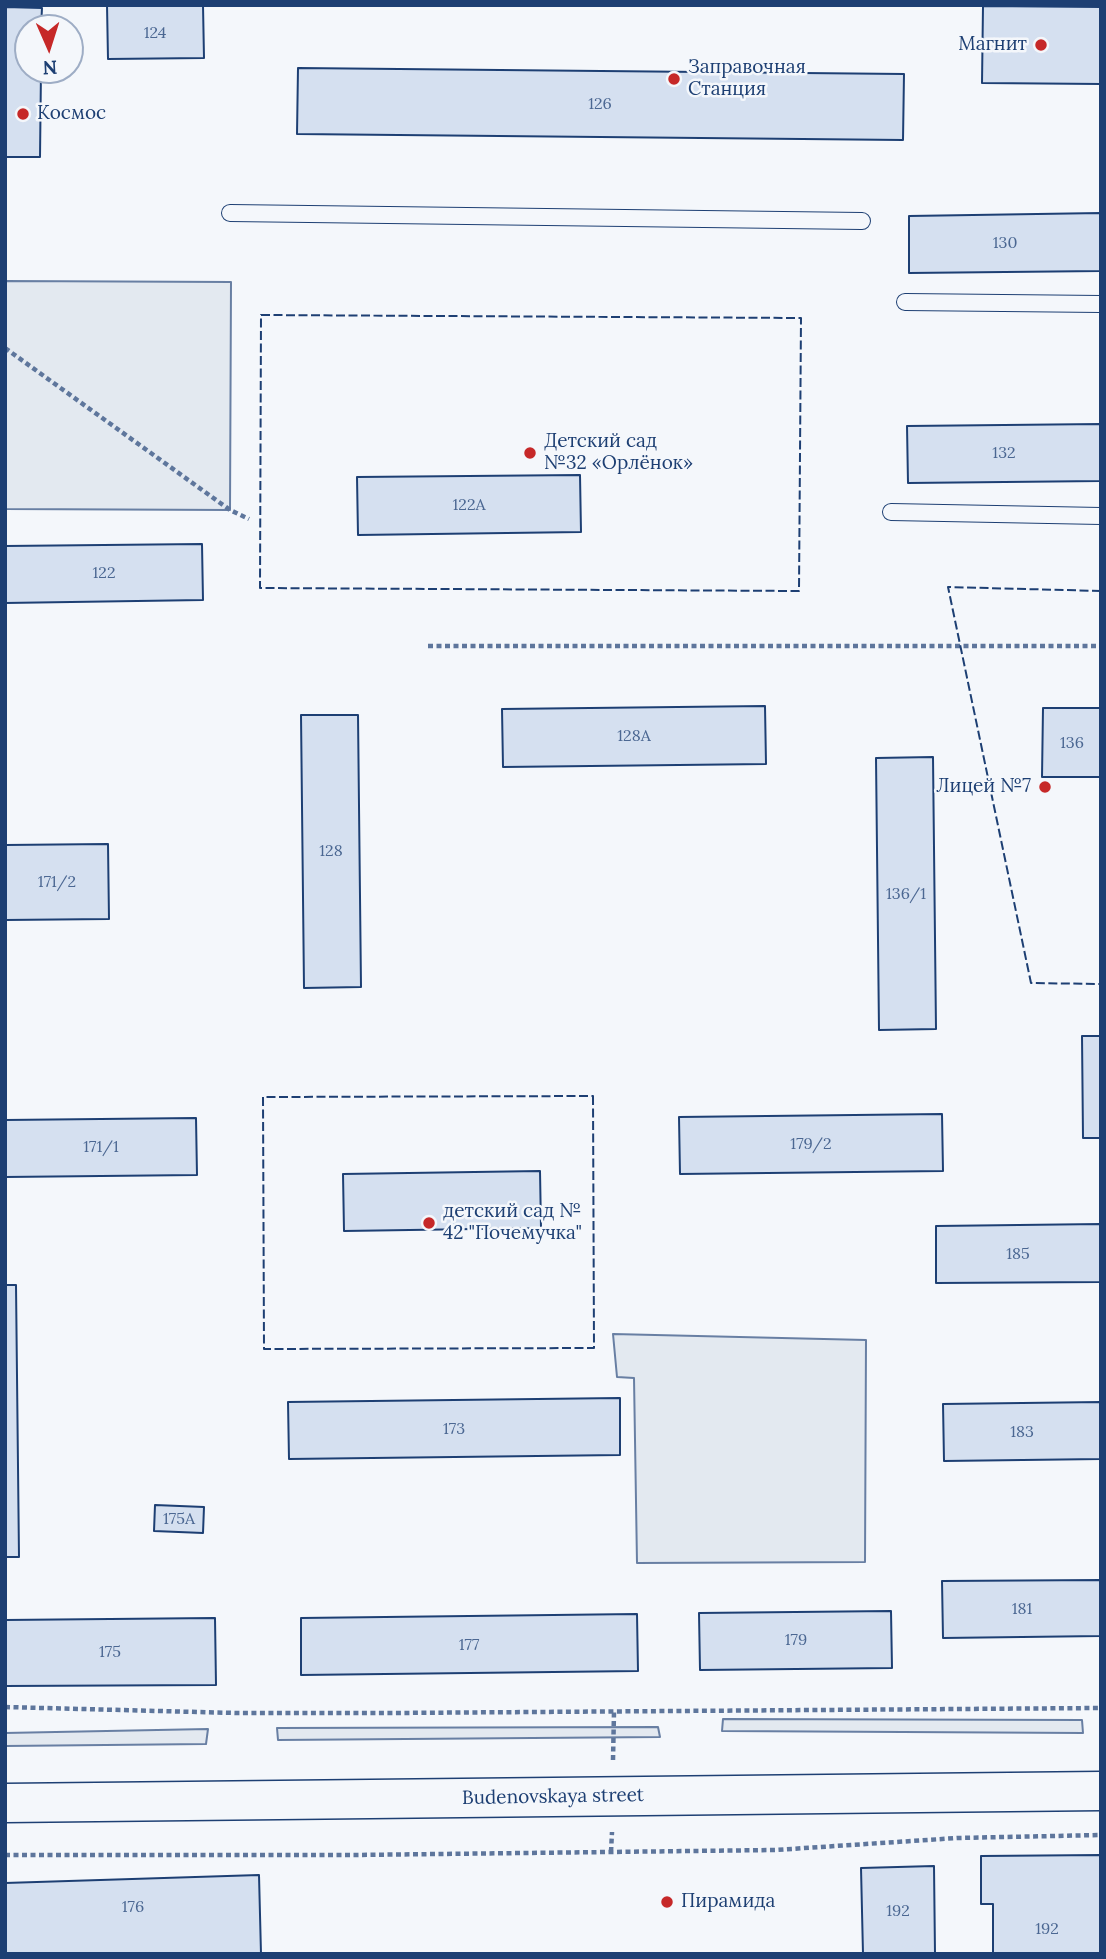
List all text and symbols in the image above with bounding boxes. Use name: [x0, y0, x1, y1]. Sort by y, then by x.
north arrow: [14, 14, 84, 84]
house number: 124: [144, 23, 166, 43]
place label: Магнит: [958, 34, 1027, 56]
marker: Магнит: [1033, 37, 1049, 53]
text: N: [42, 56, 58, 80]
place label: Заправочная Станция: [688, 57, 806, 101]
marker: Заправочная Станция: [666, 71, 682, 87]
house number: 126: [588, 94, 612, 114]
place label: Космос: [37, 103, 106, 125]
marker: Космос: [15, 106, 31, 122]
house number: 130: [993, 233, 1017, 253]
place label: Детский сад №32 «Орлёнок»: [544, 431, 693, 475]
house number: 132: [992, 443, 1016, 463]
marker: Детский сад №32 «Орлёнок»: [522, 445, 538, 461]
house number: 122А: [452, 495, 486, 515]
house number: 122: [92, 563, 116, 583]
house number: 128А: [617, 726, 651, 746]
house number: 136: [1060, 733, 1084, 753]
place label: Лицей №7: [936, 776, 1031, 798]
marker: Лицей №7: [1037, 779, 1053, 795]
house number: 128: [319, 841, 343, 861]
house number: 171/2: [38, 872, 76, 892]
house number: 136/1: [886, 884, 926, 904]
house number: 179/2: [790, 1134, 832, 1154]
house number: 171/1: [83, 1137, 119, 1157]
place label: детский сад № 42 "Почемучка": [443, 1201, 582, 1245]
marker: детский сад № 42 "Почемучка": [421, 1215, 437, 1231]
house number: 185: [1006, 1244, 1030, 1264]
house number: 173: [443, 1419, 465, 1439]
house number: 183: [1010, 1422, 1034, 1442]
house number: 175А: [163, 1509, 195, 1529]
house number: 181: [1012, 1599, 1032, 1619]
house number: 179: [785, 1630, 807, 1650]
house number: 177: [459, 1635, 479, 1655]
house number: 175: [99, 1642, 121, 1662]
street label: Budenovskaya street: [462, 1784, 644, 1810]
place label: Пирамида: [681, 1891, 775, 1913]
marker: Пирамида: [659, 1894, 675, 1910]
house number: 176: [122, 1897, 144, 1917]
house number: 192: [886, 1901, 910, 1921]
house number: 192: [1035, 1919, 1059, 1939]

